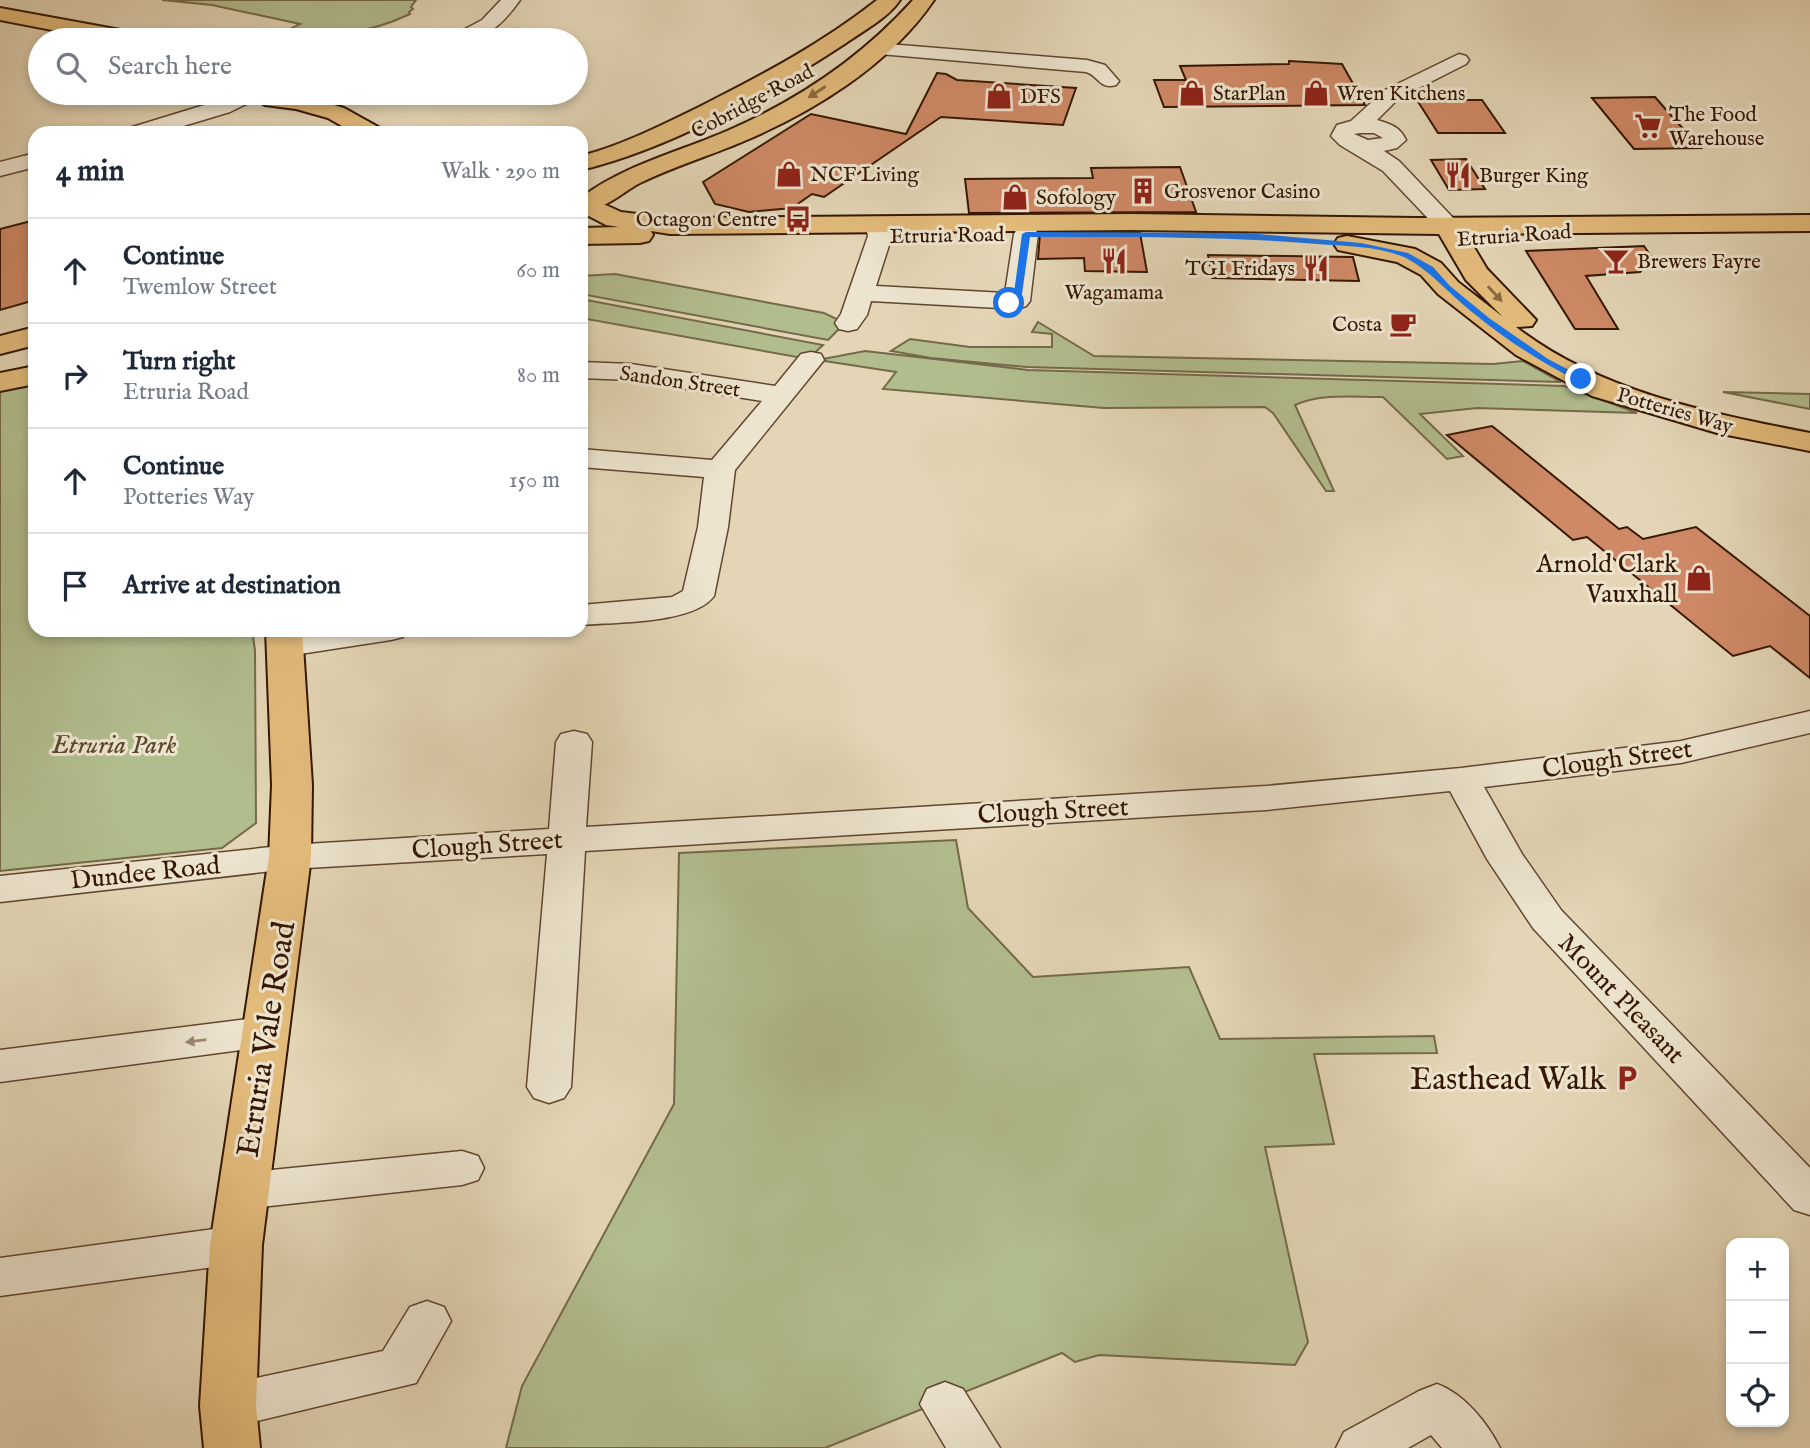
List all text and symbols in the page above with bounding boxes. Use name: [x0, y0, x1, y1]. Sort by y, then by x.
search box: [28, 28, 588, 105]
icon: search: [52, 48, 90, 86]
text: Search here: [108, 50, 232, 83]
street label: Cobridge Road: [687, 58, 819, 146]
shop icon: StarPlan: [1177, 78, 1207, 108]
shop icon: Wren Kitchens: [1301, 78, 1331, 108]
shop icon: DFS: [984, 81, 1014, 111]
place label: StarPlan: [1213, 81, 1286, 108]
place label: Wren Kitchens: [1337, 81, 1465, 108]
place label: DFS: [1020, 84, 1061, 111]
one-way arrow: [807, 85, 827, 98]
place label: The Food Warehouse: [1669, 102, 1765, 153]
supermarket icon: The Food Warehouse: [1633, 111, 1663, 141]
text: 4 min: [56, 153, 124, 191]
text: Walk · 290 m: [441, 157, 560, 186]
shop icon: NCF Living: [774, 159, 804, 189]
restaurant icon: Burger King: [1443, 160, 1473, 190]
place label: NCF Living: [810, 162, 919, 189]
place label: Burger King: [1479, 163, 1589, 190]
building icon: Grosvenor Casino: [1128, 176, 1158, 206]
place label: Grosvenor Casino: [1164, 179, 1320, 206]
shop icon: Sofology: [1000, 182, 1030, 212]
place label: Sofology: [1036, 185, 1117, 212]
bus stop icon: Octagon Centre: [783, 204, 813, 234]
place label: Octagon Centre: [636, 207, 777, 234]
street label: Etruria Road: [1456, 219, 1573, 254]
street label: Etruria Road: [889, 222, 1005, 251]
text: Continue: [123, 240, 224, 273]
restaurant icon: Wagamama: [1099, 246, 1129, 276]
bar icon: Brewers Fayre: [1601, 246, 1631, 276]
place label: Brewers Fayre: [1637, 249, 1761, 276]
icon: ahead: [56, 252, 94, 290]
restaurant icon: TGI Fridays: [1301, 253, 1331, 283]
text: 60 m: [516, 256, 560, 285]
place label: TGI Fridays: [1185, 256, 1295, 283]
text: Twemlow Street: [123, 273, 277, 302]
place label: Wagamama: [1065, 280, 1164, 307]
one-way arrow: [1487, 285, 1503, 302]
route start: [993, 287, 1024, 318]
cafe icon: Costa: [1388, 309, 1418, 339]
place label: Costa: [1332, 312, 1383, 339]
text: Turn right: [123, 345, 236, 378]
icon: right: [56, 357, 94, 395]
text: 80 m: [517, 361, 560, 390]
street label: Sandon Street: [618, 361, 742, 404]
route end: [1565, 363, 1596, 394]
text: Etruria Road: [123, 378, 249, 407]
street label: Potteries Way: [1613, 382, 1737, 441]
text: Continue: [123, 450, 224, 483]
icon: ahead: [56, 462, 94, 500]
text: 150 m: [509, 466, 560, 495]
text: Potteries Way: [123, 483, 254, 512]
place label: Arnold Clark Vauxhall: [1535, 548, 1679, 611]
shop icon: Arnold Clark Vauxhall: [1684, 563, 1714, 593]
icon: arrive: [56, 567, 94, 605]
text: Arrive at destination: [123, 569, 341, 602]
park label: Etruria Park: [51, 729, 177, 762]
street label: Clough Street: [1540, 733, 1694, 786]
street label: Clough Street: [977, 791, 1129, 832]
street label: Clough Street: [411, 824, 564, 867]
street label: Dundee Road: [69, 849, 222, 898]
street label: Etruria Vale Road: [229, 918, 306, 1160]
street label: Mount Pleasant: [1551, 927, 1691, 1071]
one-way arrow: [185, 1035, 207, 1046]
place label: Easthead Walk: [1410, 1060, 1607, 1101]
parking icon: Easthead Walk: [1612, 1063, 1642, 1093]
map controls: [1726, 1238, 1789, 1427]
button: +: [1726, 1238, 1789, 1301]
button: −: [1726, 1301, 1789, 1364]
button: locate: [1726, 1364, 1789, 1427]

